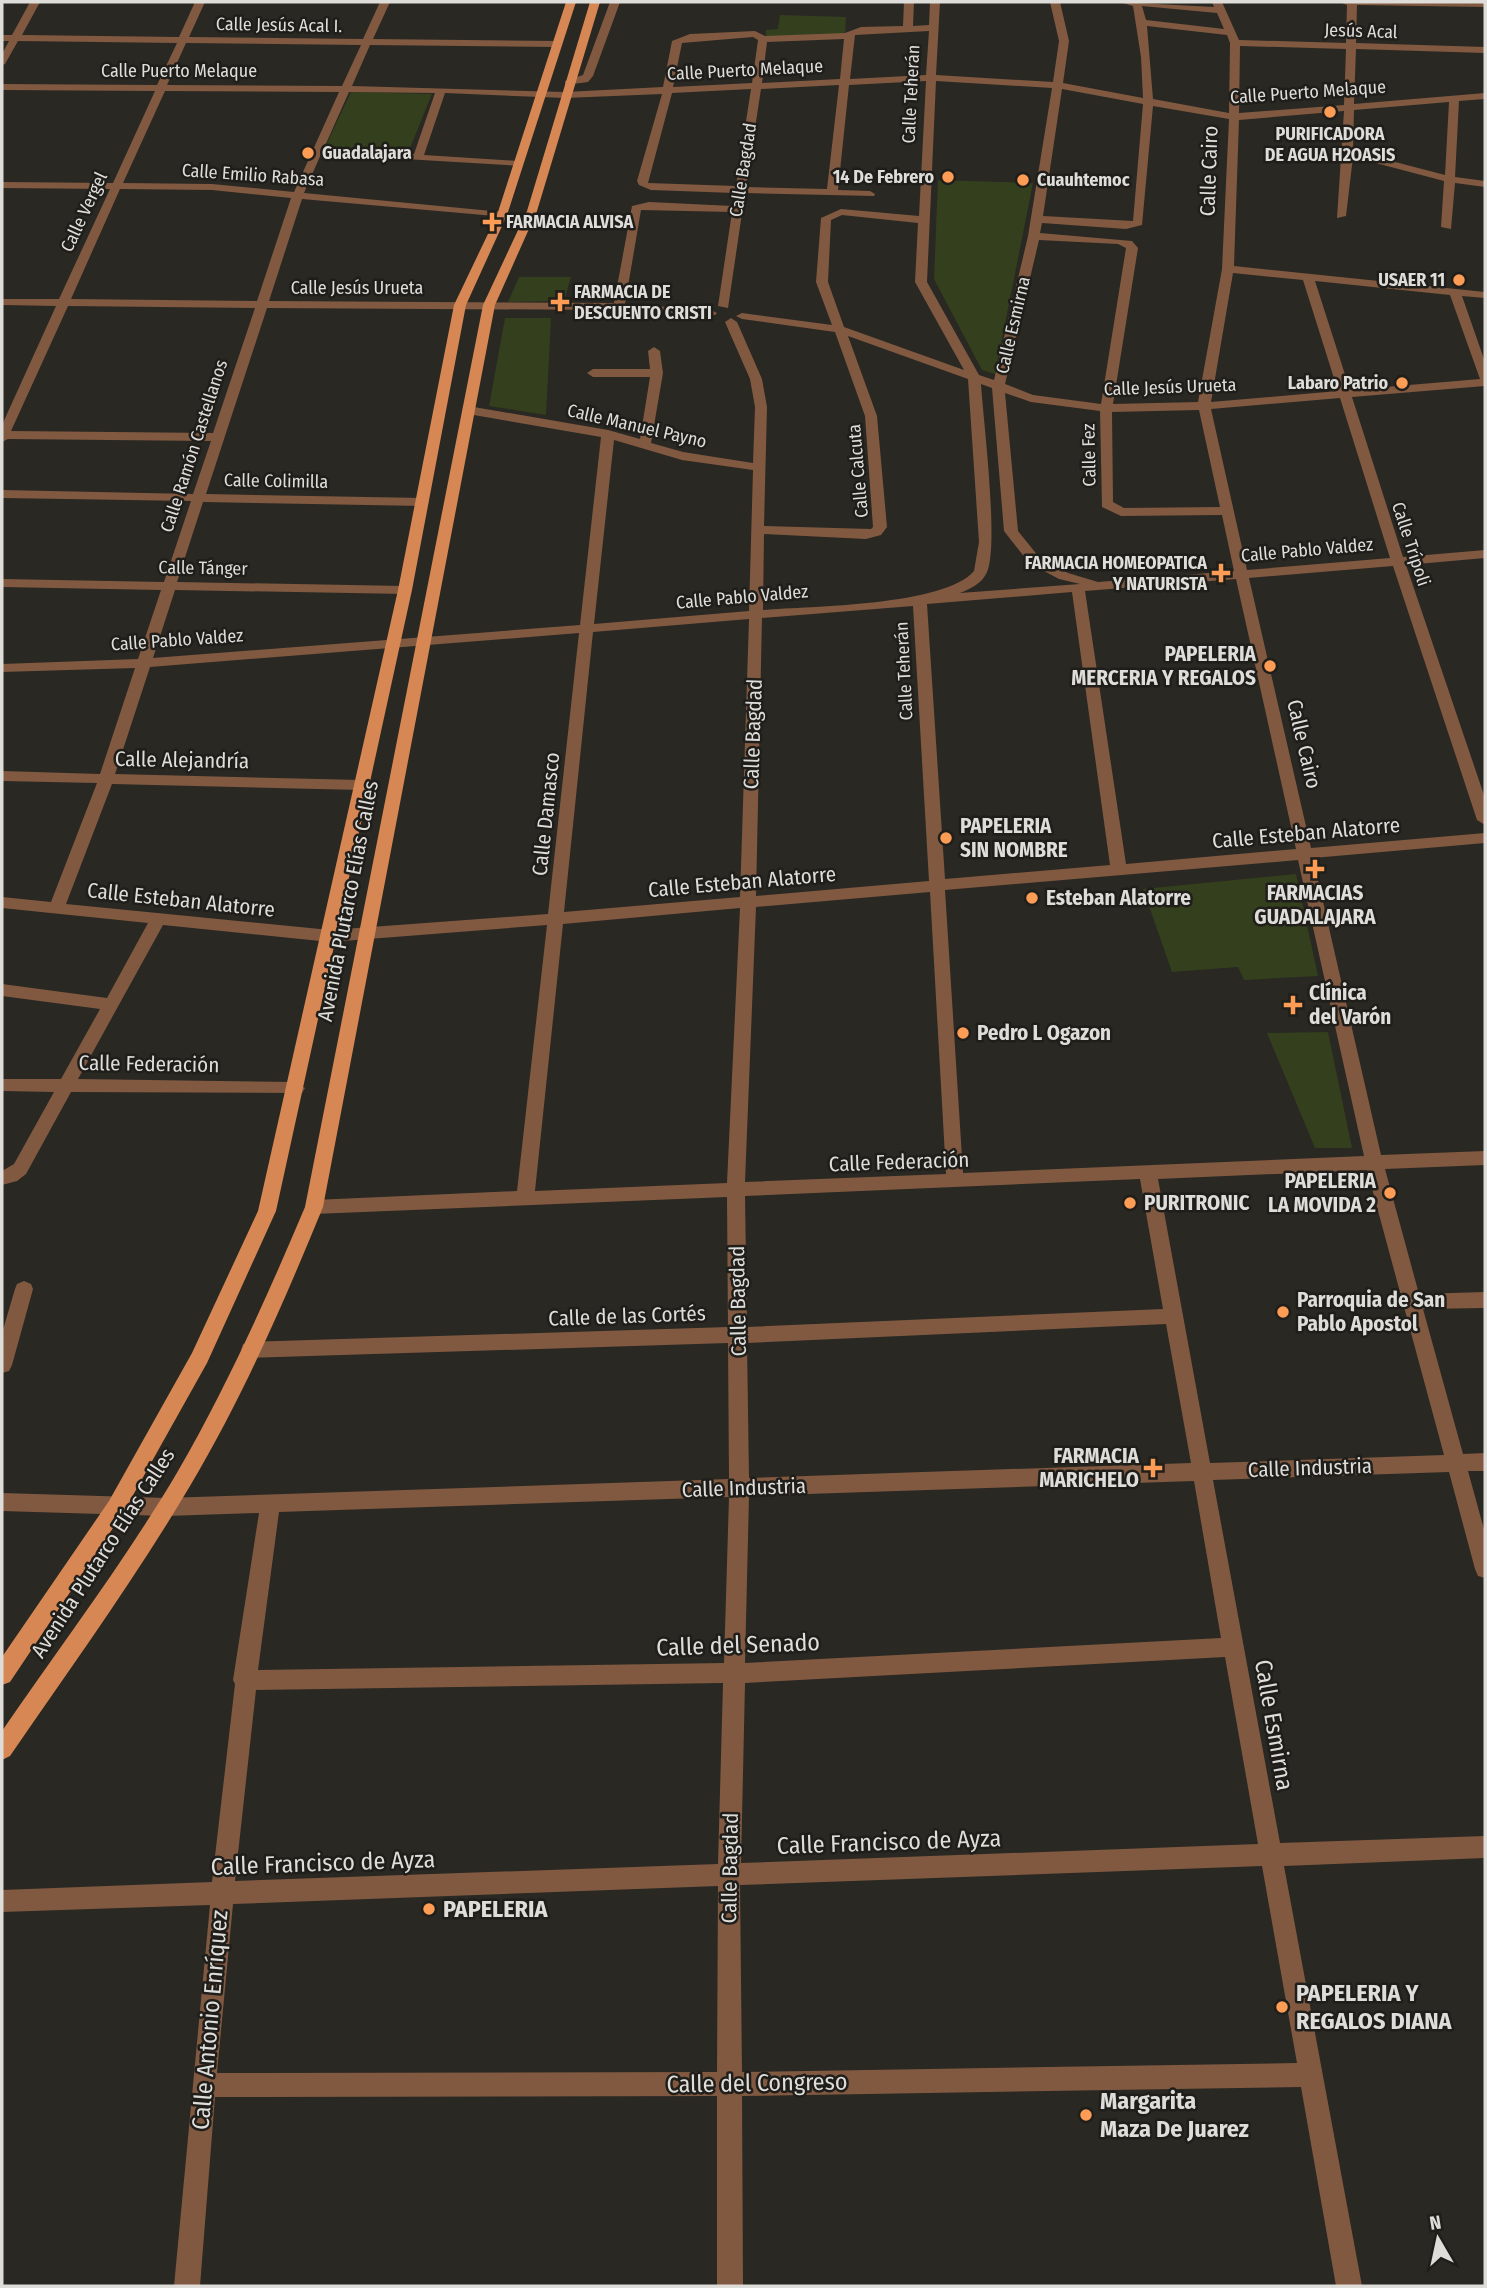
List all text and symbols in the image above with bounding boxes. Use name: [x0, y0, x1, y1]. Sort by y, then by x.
street label: Calle Jesús Acal I.: [216, 13, 342, 37]
street label: Jesús Acal: [1324, 19, 1398, 43]
street label: Calle Teherán: [897, 44, 925, 144]
street label: Calle Puerto Melaque: [666, 55, 824, 85]
street label: Calle Puerto Melaque: [101, 60, 257, 82]
street label: Calle Puerto Melaque: [1229, 76, 1387, 108]
marker: PURIFICADORA DE AGUA H2OASIS: [1322, 104, 1338, 120]
street label: Calle Bagdad: [725, 121, 761, 219]
place label: PURIFICADORA DE AGUA H2OASIS: [1265, 123, 1395, 166]
street label: Calle Cairo: [1194, 125, 1224, 217]
place label: Guadalajara: [322, 142, 412, 164]
marker: Guadalajara: [300, 145, 316, 161]
street label: Calle Emilio Rabasa: [181, 159, 325, 191]
place label: 14 De Febrero: [833, 166, 934, 188]
street label: Calle Vergel: [56, 168, 112, 255]
marker: 14 De Febrero: [940, 169, 956, 185]
place label: Cuauhtemoc: [1037, 169, 1130, 191]
marker: Cuauhtemoc: [1015, 172, 1031, 188]
place label: FARMACIA ALVISA: [506, 211, 633, 233]
marker: FARMACIA ALVISA: [484, 214, 500, 230]
place label: USAER 11: [1378, 269, 1445, 291]
marker: USAER 11: [1451, 272, 1467, 288]
street label: Calle Esmirna: [991, 274, 1035, 376]
street label: Calle Jesús Urueta: [291, 277, 424, 299]
place label: FARMACIA DE DESCUENTO CRISTI: [574, 281, 712, 324]
marker: FARMACIA DE DESCUENTO CRISTI: [552, 294, 568, 310]
street label: Calle Ramón Castellanos: [156, 357, 232, 535]
place label: Labaro Patrio: [1288, 372, 1388, 394]
street label: Calle Jesús Urueta: [1103, 374, 1237, 400]
marker: Labaro Patrio: [1394, 375, 1410, 391]
street label: Calle Manuel Payno: [565, 399, 709, 453]
street label: Calle Calcuta: [843, 423, 873, 519]
street label: Calle Fez: [1077, 423, 1101, 487]
street label: Calle Colimilla: [224, 469, 329, 493]
street label: Calle Trípoli: [1387, 499, 1435, 589]
street label: Calle Pablo Valdez: [1240, 533, 1374, 567]
place label: FARMACIA HOMEOPATICA Y NATURISTA: [1025, 552, 1207, 595]
street label: Calle Tánger: [158, 556, 249, 580]
marker: FARMACIA HOMEOPATICA Y NATURISTA: [1213, 565, 1229, 581]
street label: Calle Pablo Valdez: [675, 580, 809, 614]
street label: Calle Teherán: [890, 621, 918, 721]
street label: Calle Pablo Valdez: [110, 624, 244, 656]
place label: PAPELERIA MERCERIA Y REGALOS: [1071, 641, 1257, 691]
marker: PAPELERIA MERCERIA Y REGALOS: [1262, 658, 1278, 674]
street label: Calle Bagdad: [738, 678, 768, 790]
street label: Calle Cairo: [1281, 697, 1327, 791]
street label: Calle Alejandría: [115, 746, 249, 774]
street label: Calle Damasco: [527, 751, 565, 877]
street label: Avenida Plutarco Elías Calles: [312, 778, 384, 1024]
street label: Calle Esteban Alatorre: [1211, 812, 1401, 854]
place label: PAPELERIA SIN NOMBRE: [960, 813, 1068, 863]
marker: PAPELERIA SIN NOMBRE: [938, 830, 954, 846]
street label: Calle Esteban Alatorre: [647, 861, 837, 903]
marker: FARMACIAS GUADALAJARA: [1307, 861, 1323, 877]
street label: Calle Esteban Alatorre: [86, 877, 276, 923]
place label: FARMACIAS GUADALAJARA: [1254, 880, 1376, 930]
place label: Esteban Alatorre: [1046, 885, 1191, 911]
marker: Esteban Alatorre: [1024, 890, 1040, 906]
place label: Clínica del Varón: [1309, 980, 1391, 1030]
marker: Clínica del Varón: [1283, 995, 1303, 1015]
place label: Pedro L Ogazon: [977, 1020, 1111, 1046]
marker: Pedro L Ogazon: [955, 1025, 971, 1041]
street label: Calle Federación: [78, 1050, 220, 1078]
street label: Calle Federación: [828, 1147, 970, 1177]
place label: PAPELERIA LA MOVIDA 2: [1268, 1168, 1377, 1218]
marker: PAPELERIA LA MOVIDA 2: [1382, 1185, 1398, 1201]
place label: PURITRONIC: [1144, 1190, 1249, 1216]
marker: PURITRONIC: [1122, 1195, 1138, 1211]
street label: Calle Bagdad: [724, 1245, 752, 1357]
place label: Parroquia de San Pablo Apostol: [1297, 1287, 1445, 1337]
street label: Calle de las Cortés: [548, 1300, 706, 1332]
marker: Parroquia de San Pablo Apostol: [1275, 1304, 1291, 1320]
street label: Avenida Plutarco Elías Calles: [25, 1443, 181, 1663]
place label: FARMACIA MARICHELO: [1039, 1443, 1140, 1493]
street label: Calle Industria: [1247, 1453, 1373, 1483]
marker: FARMACIA MARICHELO: [1145, 1460, 1161, 1476]
street label: Calle Industria: [681, 1473, 807, 1503]
street label: Calle del Senado: [656, 1628, 820, 1662]
street label: Calle Esmirna: [1249, 1657, 1299, 1793]
street label: Calle Bagdad: [716, 1812, 744, 1924]
street label: Calle Francisco de Ayza: [776, 1824, 1002, 1860]
street label: Calle Francisco de Ayza: [210, 1845, 436, 1881]
place label: PAPELERIA: [443, 1895, 549, 1923]
marker: PAPELERIA: [421, 1901, 437, 1917]
street label: Calle Antonio Enríquez: [186, 1909, 234, 2131]
place label: PAPELERIA Y REGALOS DIANA: [1296, 1979, 1453, 2035]
marker: PAPELERIA Y REGALOS DIANA: [1274, 1999, 1290, 2015]
street label: Calle del Congreso: [666, 2067, 848, 2099]
place label: Margarita Maza De Juarez: [1100, 2087, 1249, 2143]
marker: Margarita Maza De Juarez: [1078, 2107, 1094, 2123]
north arrow: [1403, 2204, 1473, 2274]
text: N: [1428, 2210, 1443, 2235]

